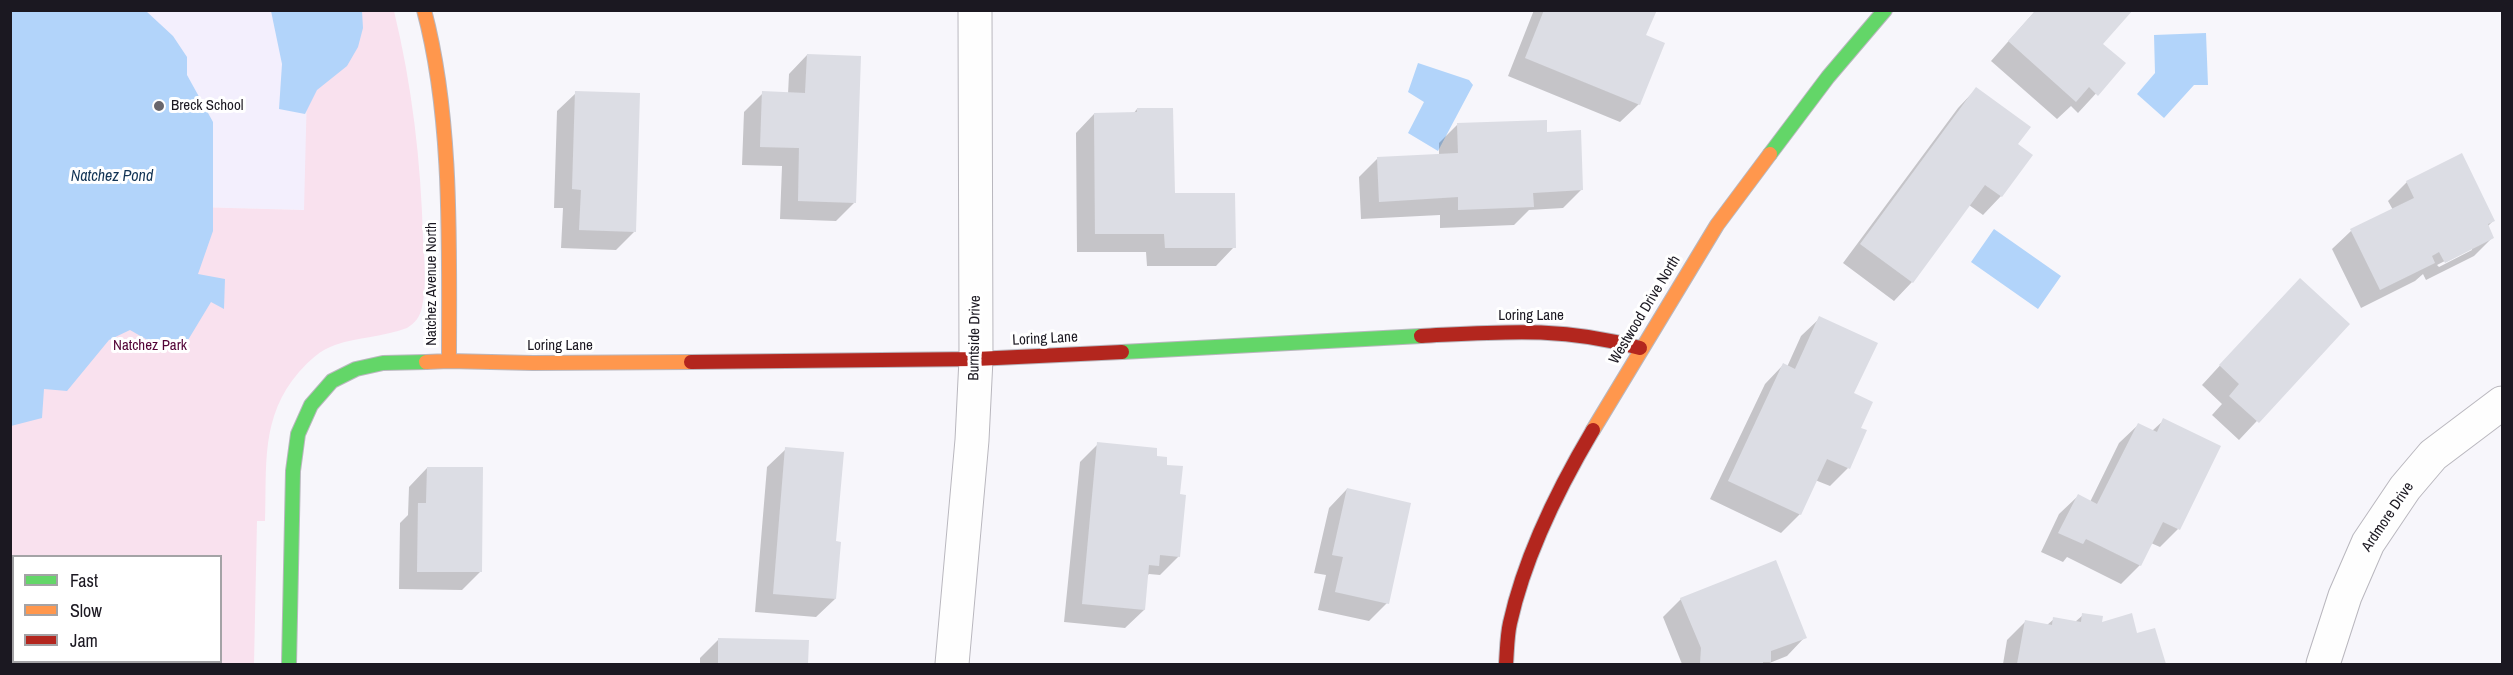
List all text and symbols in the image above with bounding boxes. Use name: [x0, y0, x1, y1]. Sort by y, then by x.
place label: Breck School: [171, 97, 243, 115]
marker: Breck School: [152, 99, 166, 113]
water label: Natchez Pond: [71, 167, 153, 187]
street label: Natchez Avenue North: [423, 222, 441, 346]
street label: Westwood Drive North: [1605, 252, 1685, 368]
street label: Burntside Drive: [965, 295, 985, 381]
street label: Loring Lane: [1498, 307, 1564, 325]
street label: Loring Lane: [1012, 328, 1078, 350]
park label: Natchez Park: [113, 337, 187, 355]
street label: Loring Lane: [527, 337, 593, 355]
street label: Ardmore Drive: [2358, 479, 2418, 555]
legend: [12, 555, 222, 663]
text: Fast: [70, 568, 98, 593]
text: Slow: [70, 598, 102, 623]
text: Jam: [70, 628, 98, 653]

